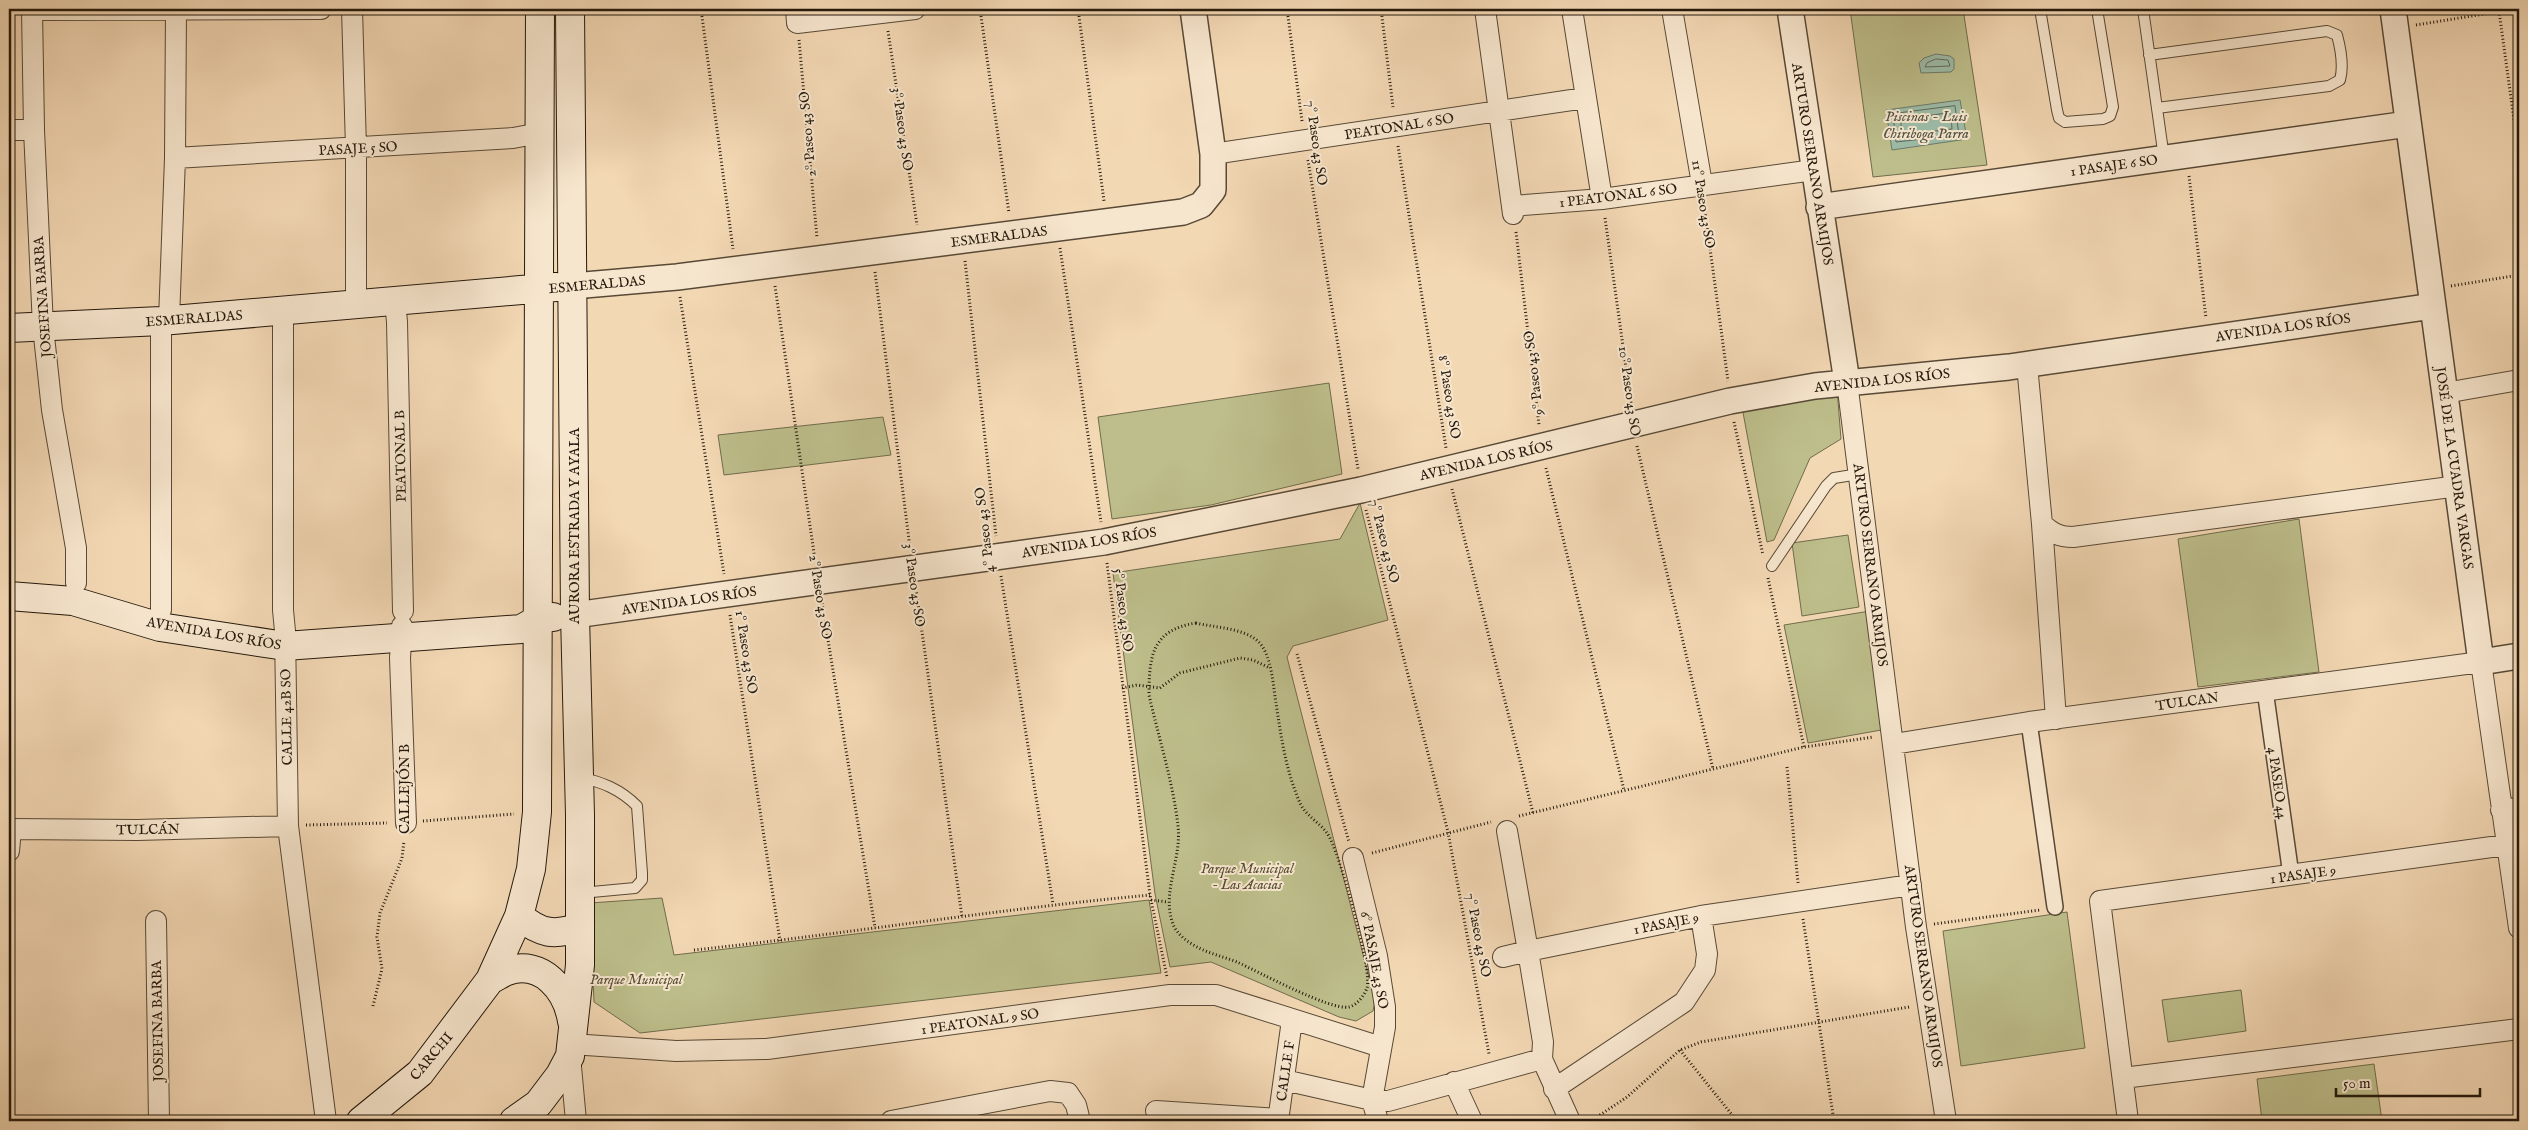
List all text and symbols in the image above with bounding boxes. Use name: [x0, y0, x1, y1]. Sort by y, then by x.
street label: ARTURO SERRANO ARMIJOS: [1787, 61, 1837, 267]
street label: 3º Paseo 43 SO: [887, 86, 917, 172]
street label: 2º Paseo 43 SO: [795, 90, 821, 177]
street label: 7º Paseo 43 SO: [1301, 100, 1331, 187]
water label: Piscinas - Luis Chiriboga Parra: [1883, 107, 1969, 144]
street label: PEATONAL 6 SO: [1343, 109, 1456, 145]
street label: PASAJE 5 SO: [318, 138, 398, 160]
street label: 1 PASAJE 6 SO: [2069, 151, 2159, 181]
street label: 11º Paseo 43 SO: [1687, 159, 1719, 250]
street label: 1 PEATONAL 6 SO: [1558, 180, 1679, 212]
street label: ESMERALDAS: [950, 222, 1049, 252]
street label: JOSEFINA BARBA: [30, 235, 56, 360]
street label: ESMERALDAS: [548, 272, 646, 298]
street label: ESMERALDAS: [145, 307, 243, 331]
street label: AVENIDA LOS RÍOS: [2213, 309, 2352, 347]
street label: 9º Paseo 43 SO: [1520, 329, 1548, 417]
street label: 10º Paseo 43 SO: [1614, 345, 1644, 438]
street label: 8º Paseo 43 SO: [1434, 354, 1465, 441]
street label: AVENIDA LOS RÍOS: [1812, 364, 1951, 397]
street label: JOSÉ DE LA CUADRA VARGAS: [2431, 364, 2478, 570]
street label: PEATONAL B: [391, 410, 411, 502]
street label: AURORA ESTRADA Y AYALA: [566, 427, 584, 625]
street label: AVENIDA LOS RÍOS: [1417, 436, 1555, 485]
street label: ARTURO SERRANO ARMIJOS: [1848, 461, 1891, 668]
street label: 4º Paseo 43 SO: [971, 486, 999, 574]
street label: 7º Paseo 43 SO: [1365, 498, 1403, 585]
street label: AVENIDA LOS RÍOS: [1019, 522, 1158, 563]
street label: 3º Paseo 43 SO: [899, 542, 929, 628]
street label: 2º Paseo 43 SO: [804, 553, 836, 641]
street label: 5º Paseo 43 SO: [1109, 567, 1137, 653]
street label: AVENIDA LOS RÍOS: [619, 582, 758, 620]
street label: 1º Paseo 43 SO: [731, 609, 762, 696]
street label: AVENIDA LOS RÍOS: [144, 612, 283, 655]
street label: CALLE 42B SO: [277, 668, 297, 765]
street label: TULCAN: [2154, 689, 2220, 715]
street label: CALLEJÓN B: [395, 744, 414, 834]
street label: 4 PASEO 44: [2263, 746, 2291, 820]
street label: TULCÁN: [116, 819, 180, 840]
park label: Parque Municipal - Las Acacias: [1201, 860, 1295, 894]
street label: 1 PASAJE 9: [2269, 861, 2337, 889]
street label: ARTURO SERRANO ARMIJOS: [1900, 863, 1946, 1069]
street label: 7º Paseo 43 SO: [1461, 891, 1495, 979]
street label: 1 PASAJE 9: [1632, 909, 1700, 939]
street label: 6° PASAJE 43 SO: [1356, 910, 1392, 1011]
street label: JOSEFINA BARBA: [148, 960, 168, 1084]
park label: Parque Municipal: [590, 971, 684, 989]
street label: 1 PEATONAL 9 SO: [920, 1005, 1041, 1039]
street label: CARCHI: [406, 1029, 457, 1085]
street label: CALLE F: [1273, 1040, 1299, 1103]
scale bar: [2336, 1065, 2479, 1097]
text: 50 m: [2343, 1074, 2371, 1093]

